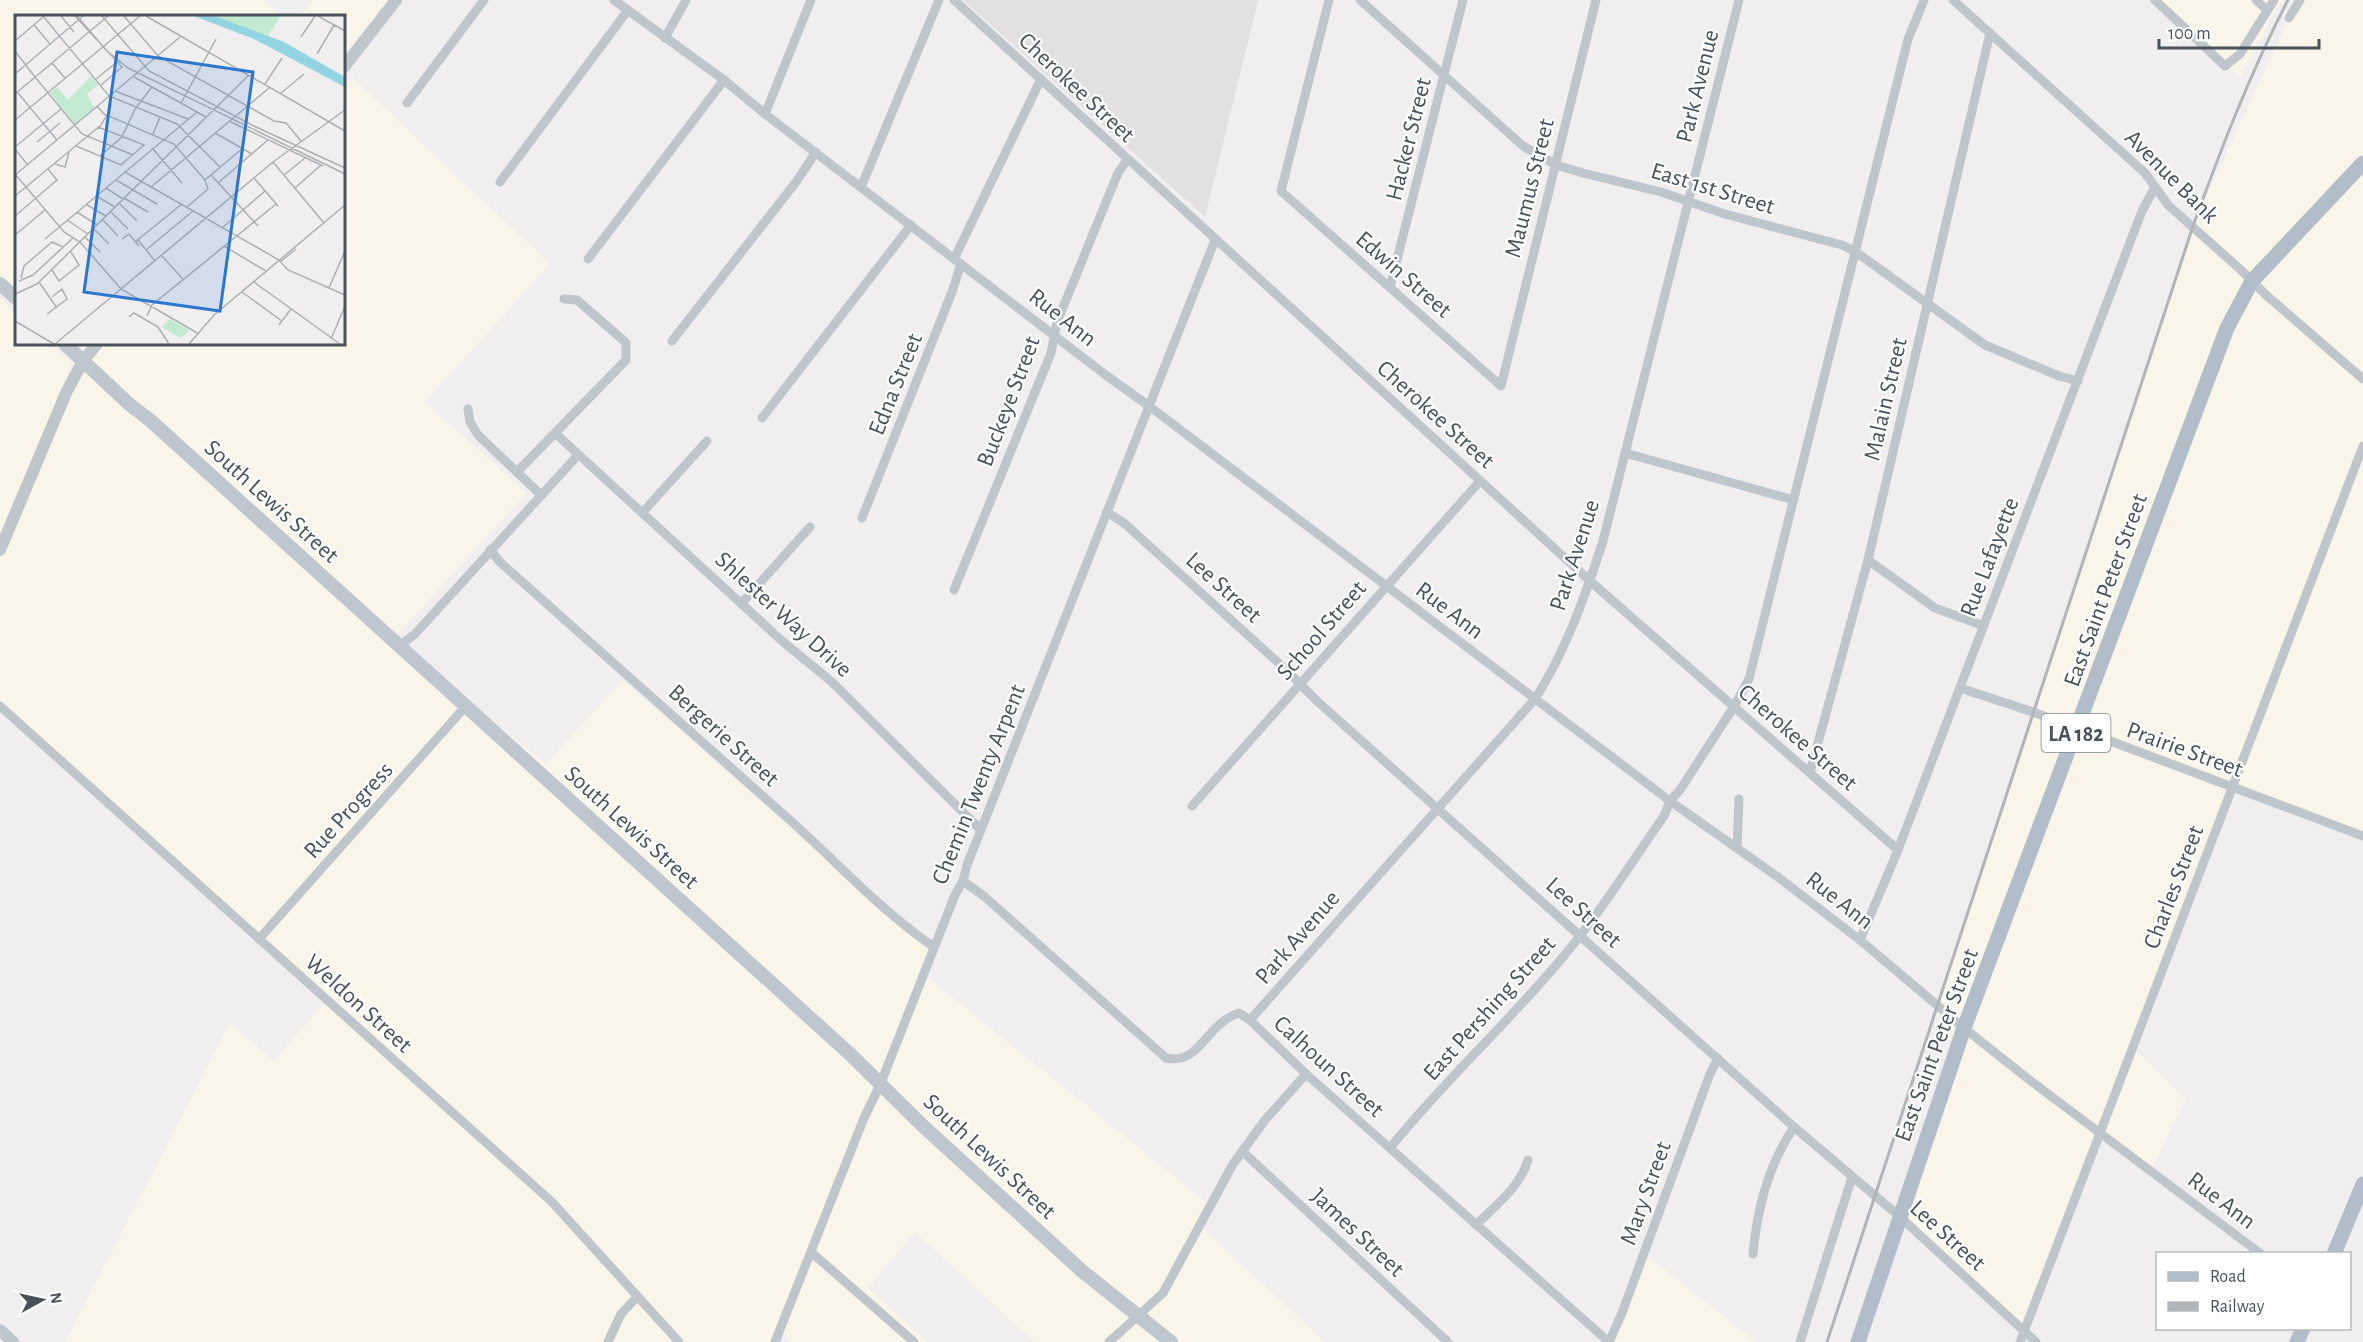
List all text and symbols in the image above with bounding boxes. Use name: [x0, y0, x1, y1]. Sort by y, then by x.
scale bar: [2159, 12, 2320, 50]
inset map: [15, 15, 345, 345]
text: 100 m: [2168, 25, 2211, 43]
street label: Park Avenue: [1672, 27, 1724, 145]
street label: Cherokee Street: [1014, 28, 1139, 147]
street label: Hacker Street: [1382, 75, 1436, 203]
street label: Maumus Street: [1501, 116, 1559, 260]
street label: Avenue Bank: [2120, 125, 2223, 228]
street label: East 1st Street: [1648, 159, 1778, 219]
street label: Edwin Street: [1351, 227, 1456, 323]
street label: Rue Ann: [1024, 284, 1101, 351]
street label: Edna Street: [865, 330, 927, 439]
street label: Buckeye Street: [973, 333, 1045, 470]
street label: Malain Street: [1860, 335, 1912, 463]
street label: Cherokee Street: [1372, 356, 1499, 474]
street label: South Lewis Street: [200, 436, 343, 568]
street label: East Saint Peter Street: [2060, 490, 2152, 690]
street label: Rue Lafayette: [1956, 494, 2024, 620]
street label: Park Avenue: [1546, 497, 1604, 614]
street label: Shlester Way Drive: [710, 547, 856, 682]
street label: Lee Street: [1181, 548, 1266, 628]
street label: School Street: [1273, 576, 1371, 685]
street label: Rue Ann: [1411, 578, 1488, 644]
street label: Bergerie Street: [664, 680, 783, 791]
street label: Cherokee Street: [1733, 680, 1862, 796]
street label: Chemin Twenty Arpent: [928, 681, 1030, 888]
road number: LA 182: [2042, 714, 2110, 752]
street label: Prairie Street: [2123, 718, 2246, 782]
street label: Rue Progress: [300, 758, 398, 863]
street label: South Lewis Street: [560, 762, 703, 894]
street label: Charles Street: [2139, 822, 2209, 952]
street label: Rue Ann: [1801, 867, 1878, 934]
street label: Lee Street: [1541, 873, 1626, 953]
street label: Park Avenue: [1251, 886, 1345, 989]
street label: East Pershing Street: [1419, 932, 1561, 1085]
street label: East Saint Peter Street: [1891, 945, 1983, 1145]
street label: Weldon Street: [300, 950, 416, 1058]
street label: Calhoun Street: [1269, 1011, 1388, 1122]
street label: South Lewis Street: [919, 1090, 1060, 1224]
street label: Mary Street: [1616, 1138, 1676, 1248]
street label: Rue Ann: [2183, 1168, 2260, 1234]
street label: James Street: [1306, 1184, 1409, 1282]
street label: Lee Street: [1905, 1196, 1990, 1276]
legend: [2156, 1252, 2351, 1330]
text: Road: [2210, 1268, 2246, 1286]
north arrow: [12, 1270, 72, 1330]
text: N: [47, 1291, 65, 1305]
text: Railway: [2210, 1298, 2265, 1316]

